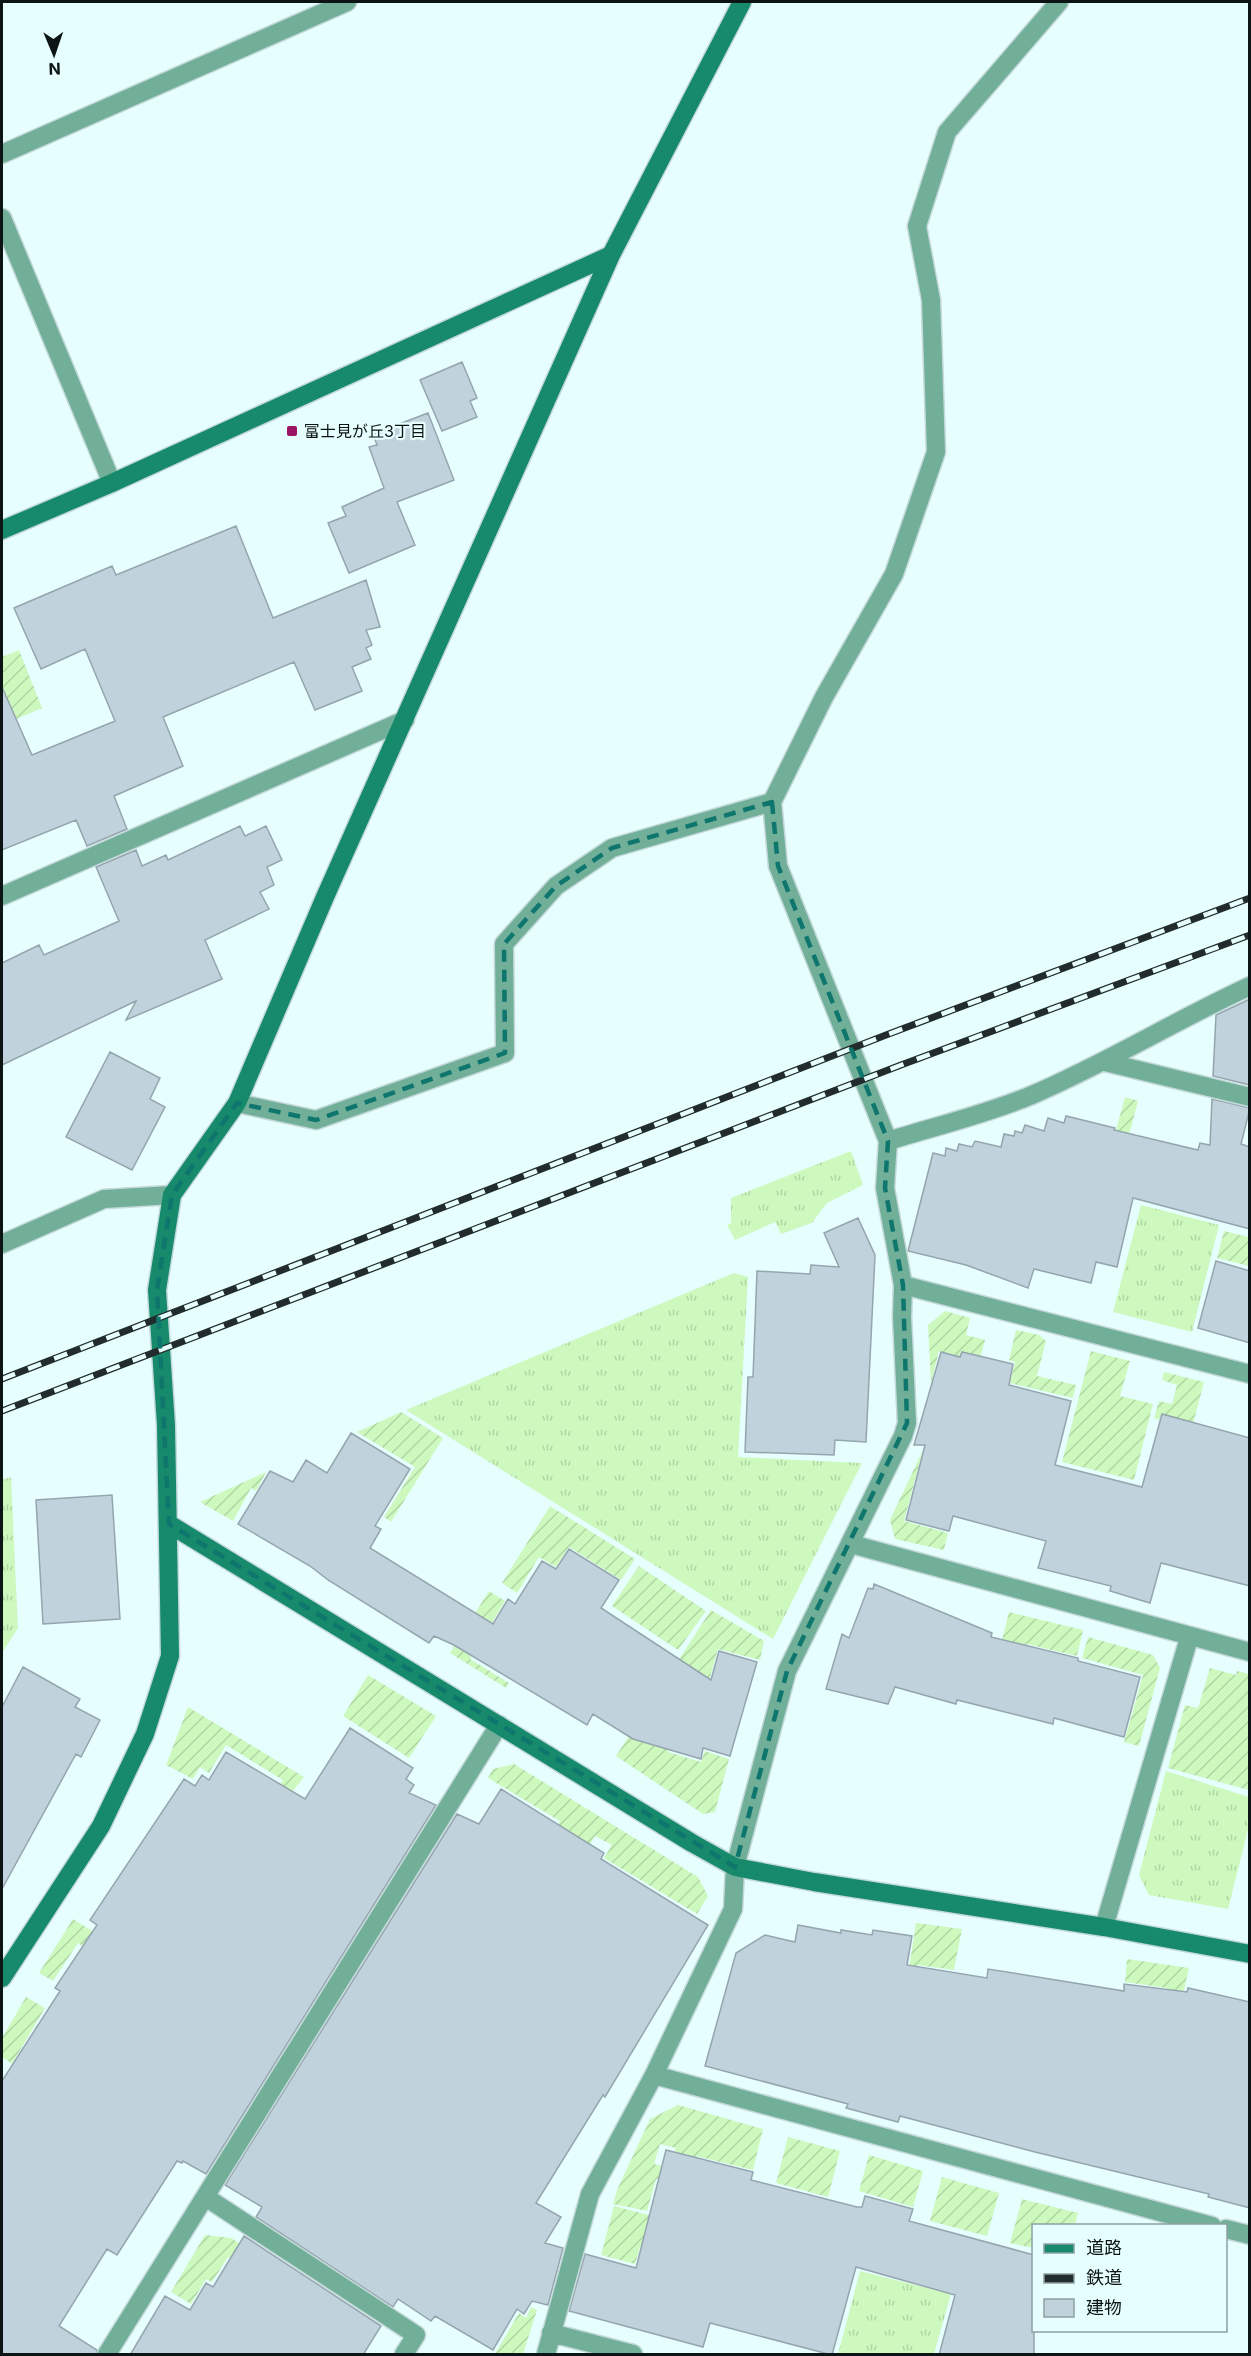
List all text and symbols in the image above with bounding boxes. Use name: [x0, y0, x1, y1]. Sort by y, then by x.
north arrow: [24, 24, 84, 84]
text: N: [48, 59, 61, 79]
place label: 富士見が丘3丁目: [304, 421, 426, 441]
marker: 富士見が丘3丁目: [285, 424, 299, 438]
legend: [1032, 2224, 1227, 2332]
text: 道路: [1086, 2237, 1122, 2258]
text: 鉄道: [1086, 2267, 1122, 2288]
text: 建物: [1086, 2297, 1122, 2318]

